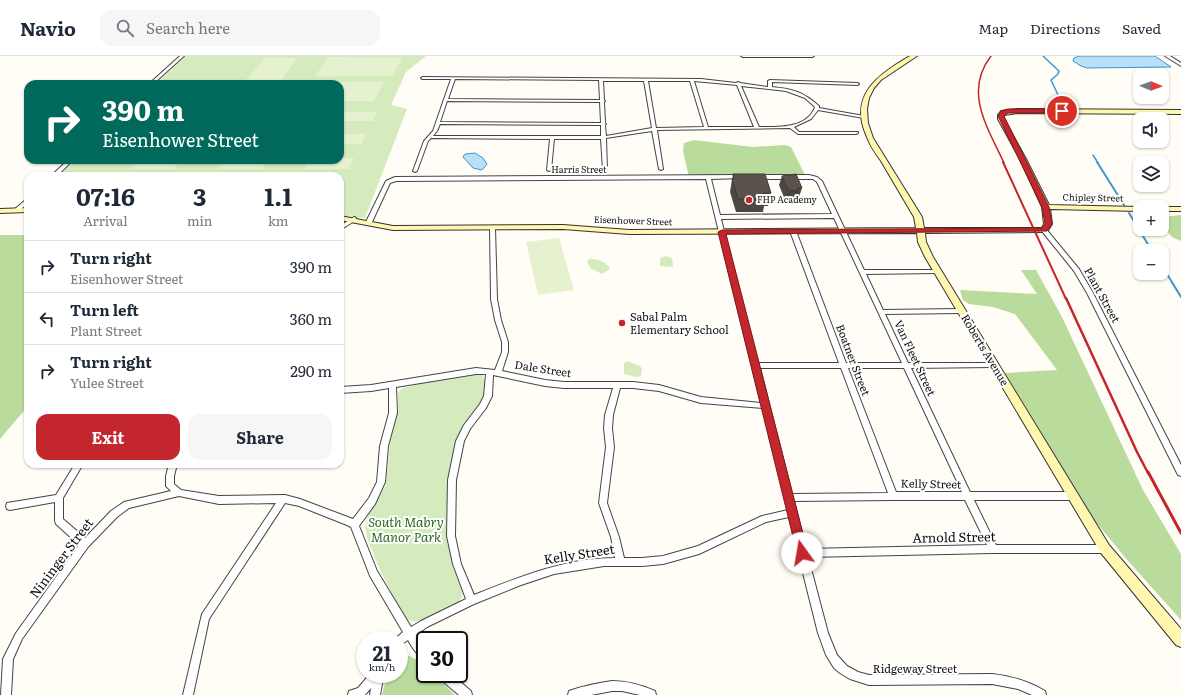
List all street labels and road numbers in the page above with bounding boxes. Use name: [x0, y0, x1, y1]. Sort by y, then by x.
street label: Harris Street: [551, 162, 607, 176]
street label: Chipley Street: [1063, 189, 1124, 205]
street label: Eisenhower Street: [594, 212, 673, 228]
street label: Plant Street: [1081, 264, 1125, 326]
street label: Roberts Avenue: [958, 311, 1014, 389]
street label: Van Fleet Street: [891, 317, 941, 399]
street label: Boatner Street: [833, 322, 875, 398]
street label: Dale Street: [514, 356, 573, 380]
street label: Kelly Street: [901, 474, 962, 492]
street label: Nininger Street: [24, 513, 97, 602]
street label: Arnold Street: [912, 526, 997, 547]
street label: Kelly Street: [542, 538, 617, 568]
street label: Ridgeway Street: [873, 660, 958, 676]

